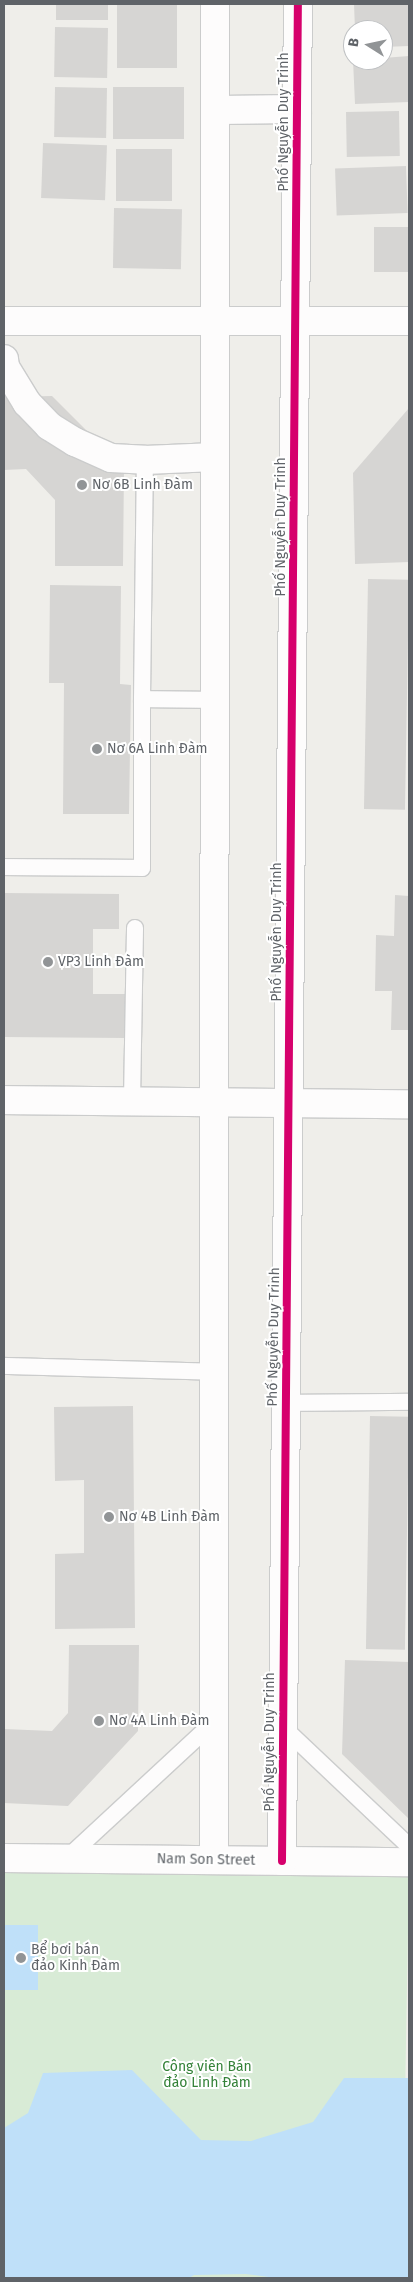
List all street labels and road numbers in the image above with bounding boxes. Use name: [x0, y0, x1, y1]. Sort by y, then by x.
street label: Phố Nguyễn Duy Trinh: [276, 52, 292, 192]
street label: Phố Nguyễn Duy Trinh: [273, 457, 289, 597]
street label: Phố Nguyễn Duy Trinh: [269, 862, 285, 1002]
street label: Phố Nguyễn Duy Trinh: [264, 1267, 284, 1407]
street label: Phố Nguyễn Duy Trinh: [262, 1672, 278, 1812]
street label: Nam Son Street: [157, 1851, 255, 1869]

